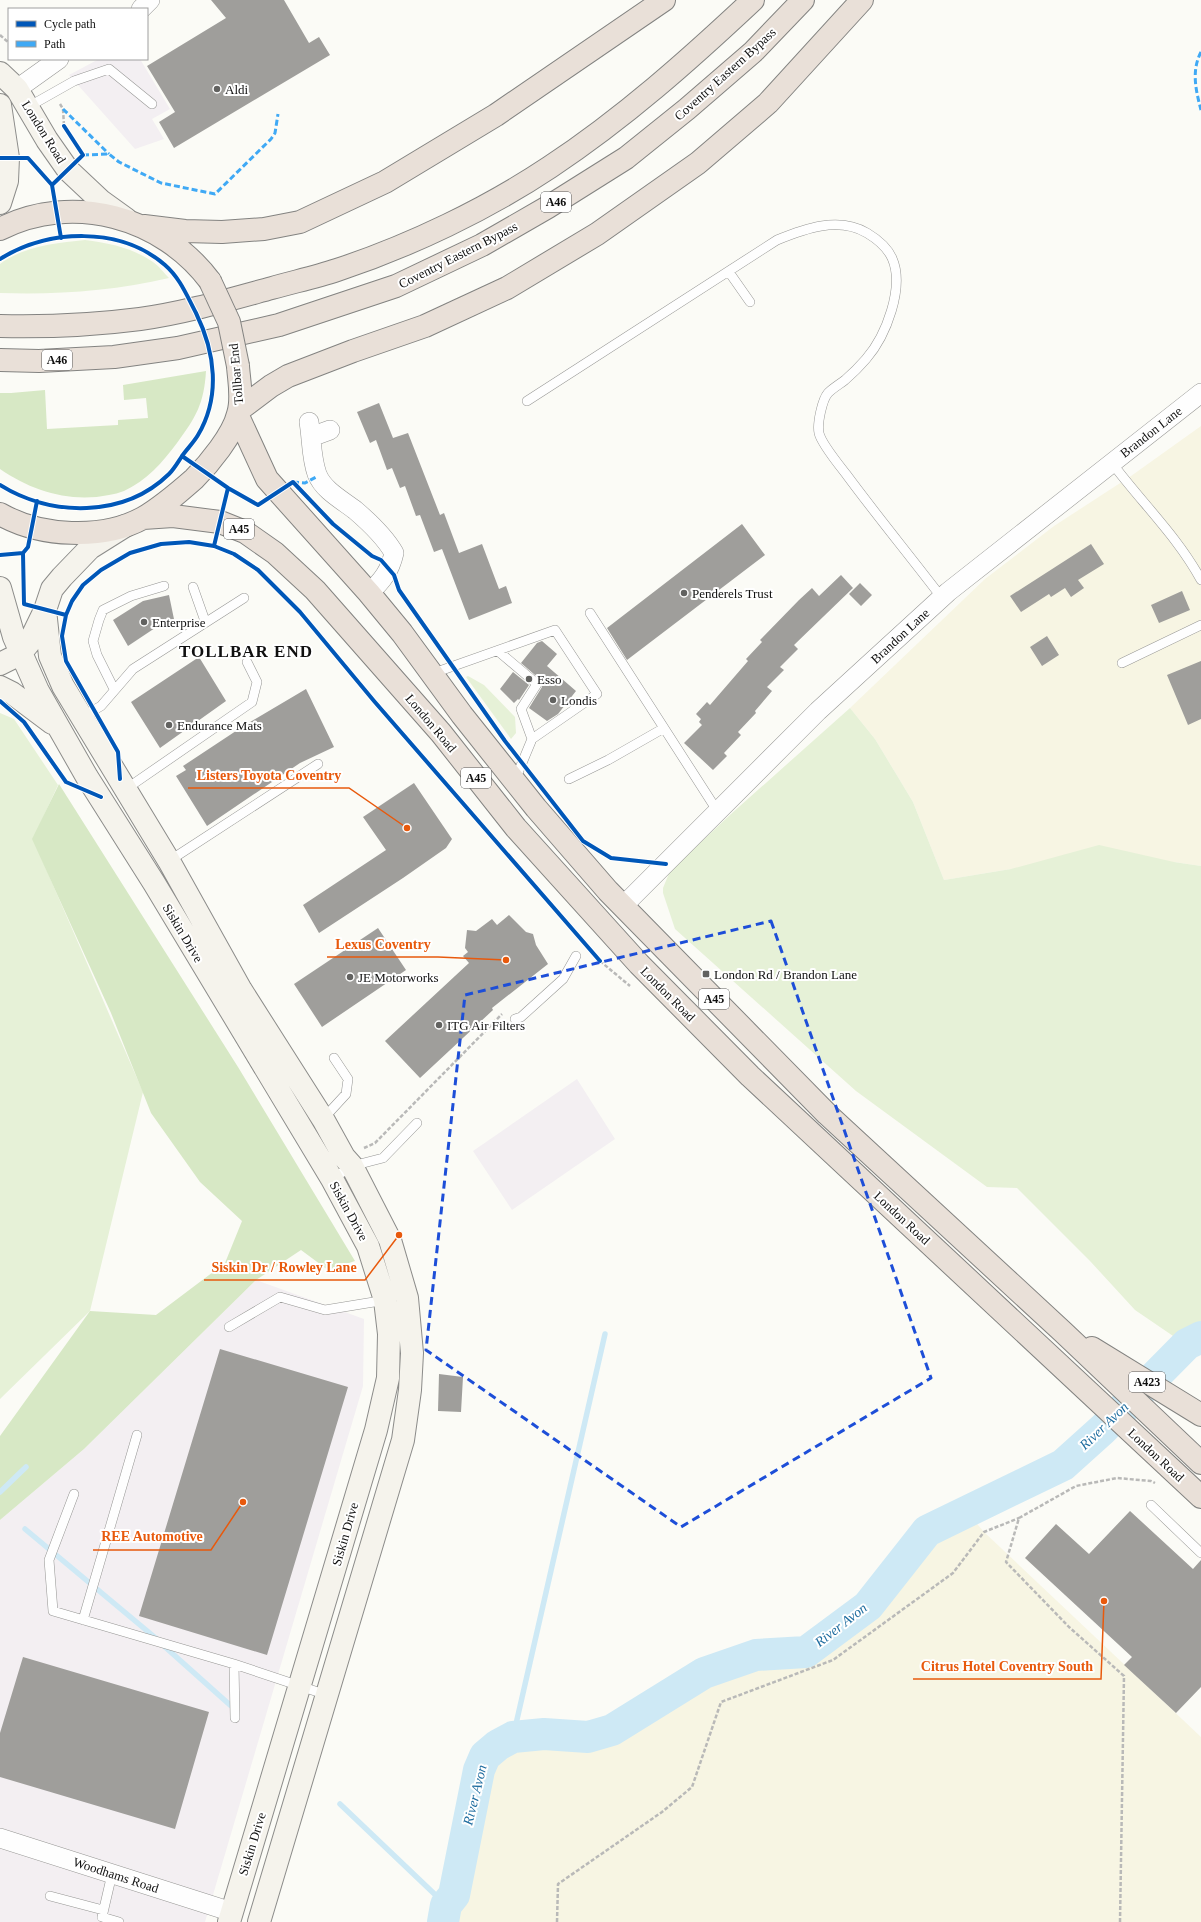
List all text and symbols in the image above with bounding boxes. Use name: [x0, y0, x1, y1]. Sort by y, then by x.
legend: [8, 8, 148, 60]
text: Cycle path: [44, 17, 96, 31]
street label: Coventry Eastern Bypass: [671, 24, 779, 124]
text: Path: [44, 37, 65, 51]
place label: Aldi: [225, 82, 249, 97]
marker: Aldi: [212, 84, 222, 94]
street label: London Road: [19, 98, 69, 167]
road number: A46: [541, 192, 571, 212]
street label: Coventry Eastern Bypass: [396, 218, 520, 292]
street label: Tollbar End: [226, 342, 246, 405]
road number: A46: [42, 350, 72, 370]
street label: Brandon Lane: [1117, 403, 1185, 461]
road number: A45: [224, 519, 254, 539]
place label: Penderels Trust: [692, 586, 773, 601]
marker: Penderels Trust: [679, 588, 689, 598]
street label: Brandon Lane: [868, 605, 932, 667]
place label: Enterprise: [152, 615, 206, 630]
marker: Enterprise: [139, 617, 149, 627]
district label: TOLLBAR END: [179, 642, 313, 661]
place label: Esso: [537, 672, 562, 687]
marker: Esso: [524, 674, 534, 684]
street label: London Road: [402, 691, 460, 755]
place label: Londis: [561, 693, 597, 708]
marker: Londis: [548, 695, 558, 705]
place label: Endurance Mats: [177, 718, 262, 733]
marker: Endurance Mats: [164, 720, 174, 730]
callout: Listers Toyota Coventry: [188, 762, 349, 788]
text: Listers Toyota Coventry: [197, 768, 341, 783]
road number: A45: [461, 768, 491, 788]
street label: Siskin Drive: [160, 901, 206, 965]
callout: Lexus Coventry: [327, 931, 438, 957]
text: Lexus Coventry: [335, 937, 431, 952]
street label: London Road: [638, 964, 699, 1025]
place label: London Rd / Brandon Lane: [714, 967, 857, 982]
marker: London Rd / Brandon Lane: [701, 969, 711, 979]
place label: JE Motorworks: [358, 970, 439, 985]
marker: JE Motorworks: [345, 972, 355, 982]
road number: A45: [699, 989, 729, 1009]
place label: ITG Air Filters: [447, 1018, 525, 1033]
marker: ITG Air Filters: [434, 1020, 444, 1030]
street label: Siskin Drive: [327, 1179, 372, 1243]
street label: London Road: [871, 1188, 933, 1248]
callout: Siskin Dr / Rowley Lane: [204, 1254, 365, 1280]
text: Siskin Dr / Rowley Lane: [211, 1260, 357, 1275]
road number: A423: [1129, 1372, 1165, 1392]
water label: River Avon: [1076, 1399, 1131, 1453]
street label: London Road: [1125, 1425, 1187, 1485]
street label: Siskin Drive: [329, 1500, 361, 1567]
callout: REE Automotive: [93, 1524, 211, 1550]
text: REE Automotive: [101, 1529, 203, 1544]
water label: River Avon: [811, 1600, 870, 1650]
callout: Citrus Hotel Coventry South: [913, 1653, 1101, 1679]
text: Citrus Hotel Coventry South: [921, 1659, 1093, 1674]
water label: River Avon: [460, 1763, 490, 1828]
street label: Siskin Drive: [235, 1810, 269, 1877]
street label: Woodhams Road: [71, 1854, 161, 1896]

